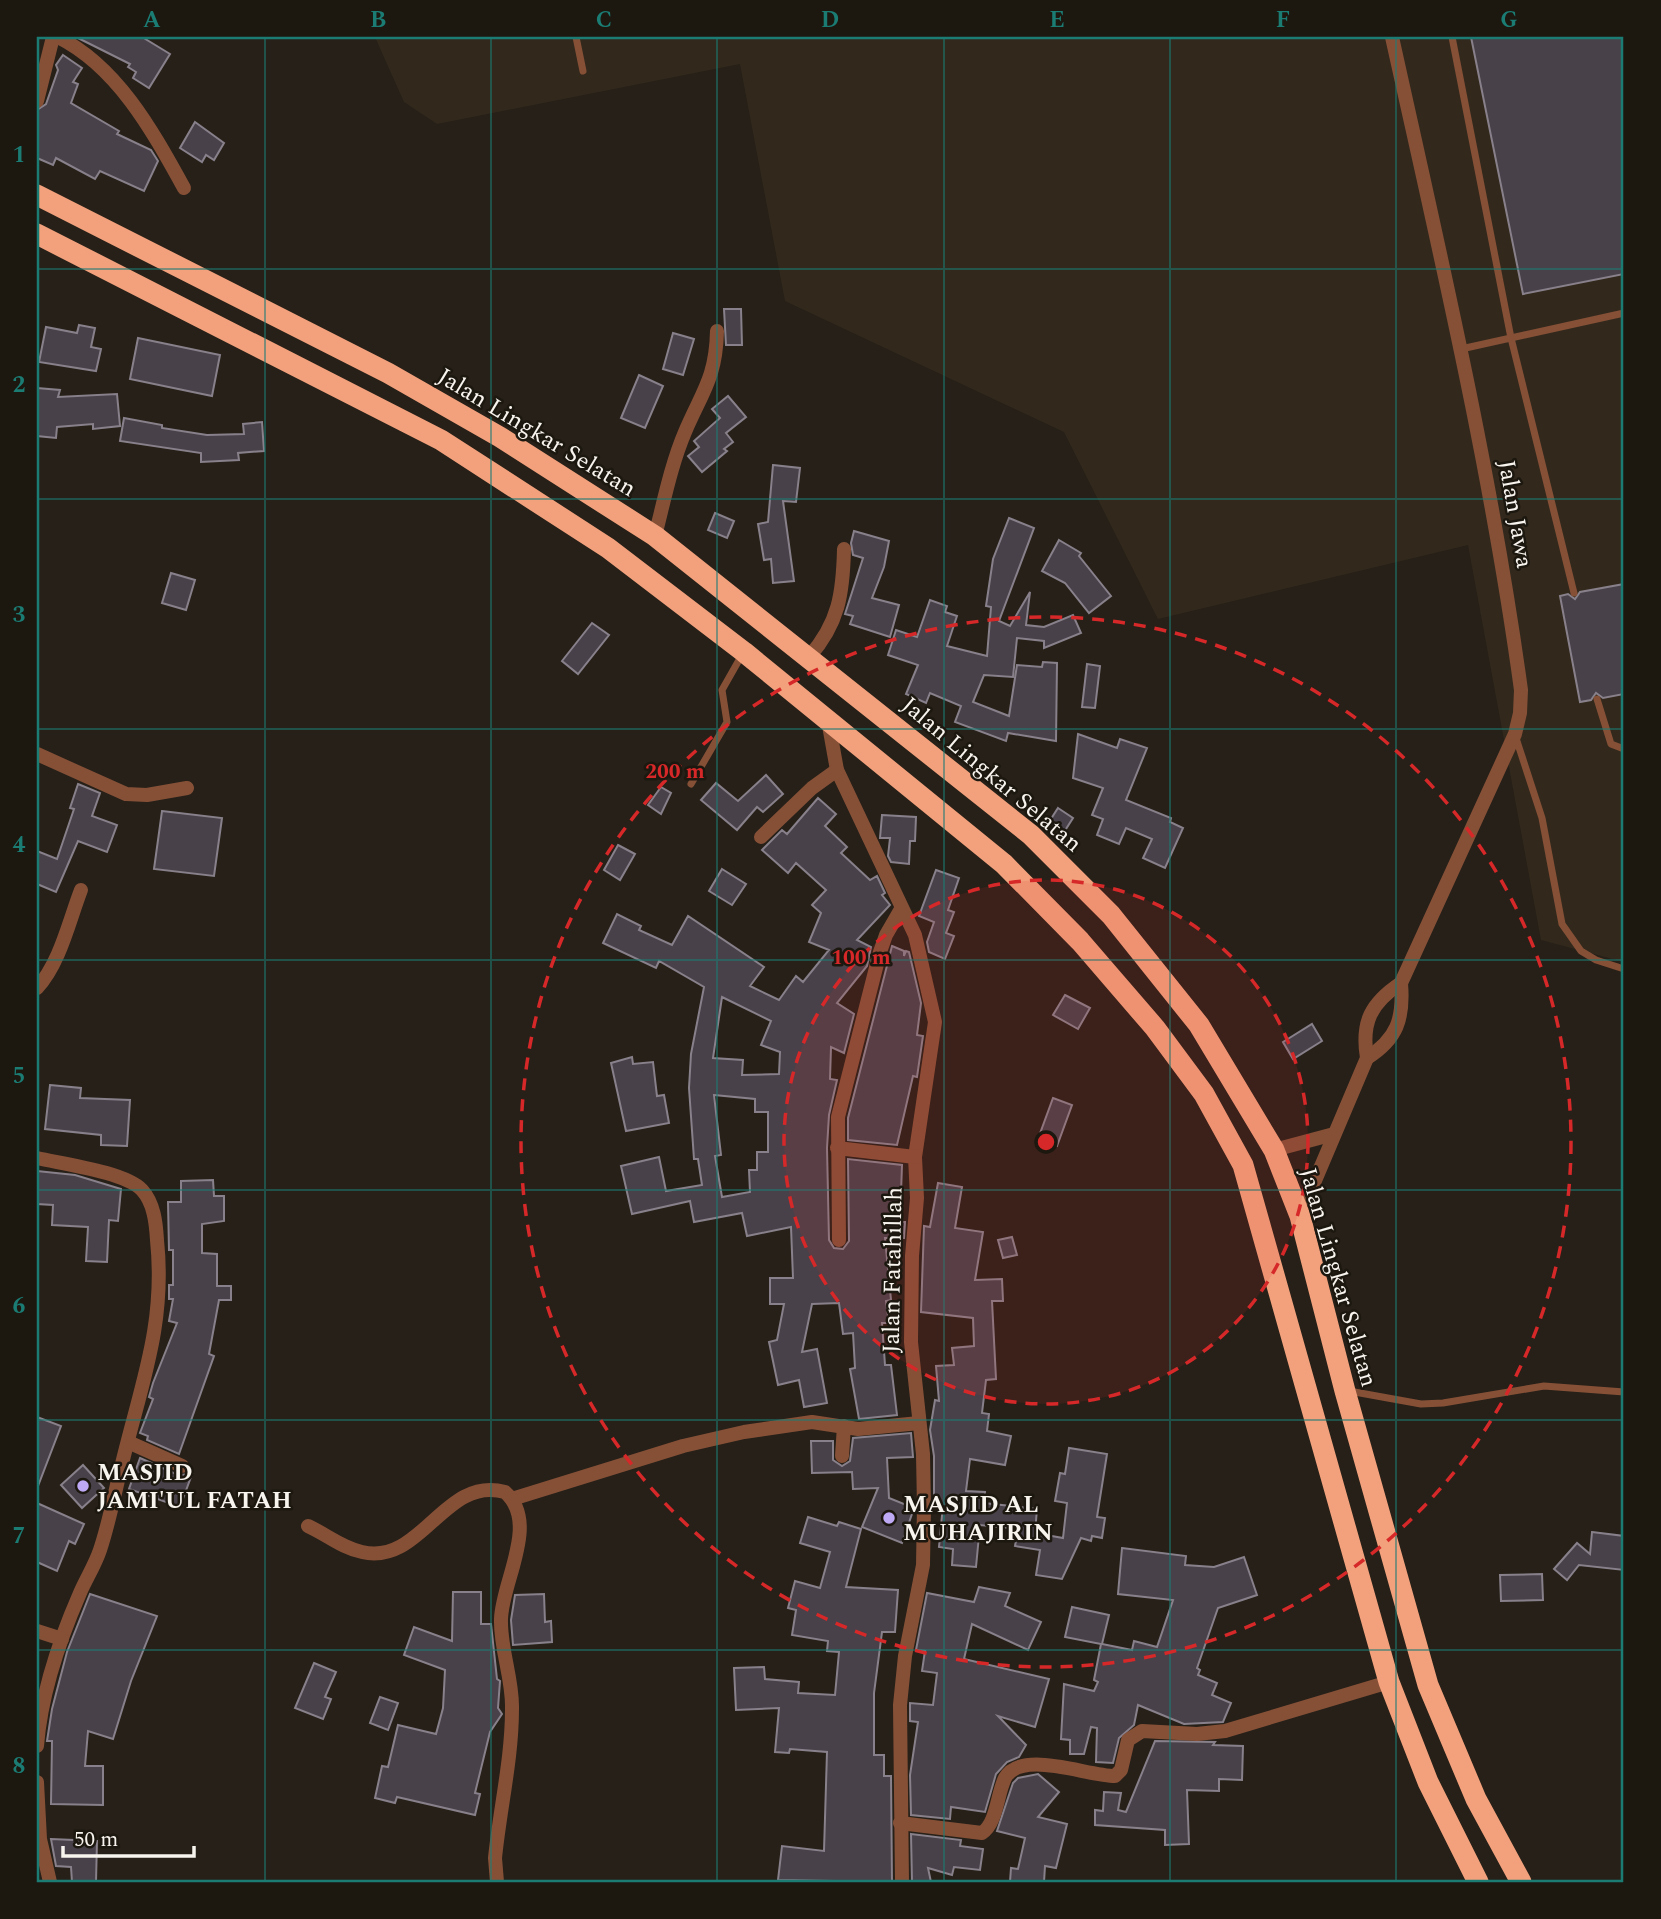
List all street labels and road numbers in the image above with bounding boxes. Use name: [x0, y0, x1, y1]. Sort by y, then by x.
street label: Jalan Lingkar Selatan: [430, 359, 643, 507]
street label: Jalan Jawa: [1488, 457, 1542, 571]
street label: Jalan Lingkar Selatan: [893, 688, 1090, 861]
street label: Jalan Lingkar Selatan: [1290, 1163, 1387, 1391]
street label: Jalan Fatahillah: [874, 1187, 912, 1353]

